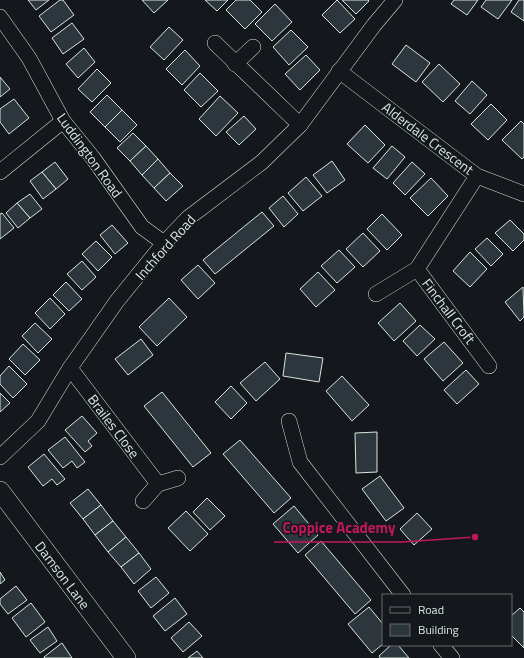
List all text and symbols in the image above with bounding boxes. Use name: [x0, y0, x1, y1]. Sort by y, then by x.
street label: Alderdale Crescent: [378, 97, 478, 179]
street label: Luddington Road: [52, 108, 128, 202]
street label: Inchford Road: [130, 210, 200, 284]
street label: Finchall Croft: [417, 274, 481, 348]
street label: Brailes Close: [83, 390, 145, 462]
callout: Coppice Academy: [274, 515, 403, 542]
text: Coppice Academy: [283, 516, 396, 539]
street label: Damson Lane: [30, 537, 96, 613]
legend: [382, 594, 512, 646]
text: Road: [418, 600, 444, 619]
text: Building: [418, 620, 459, 639]

